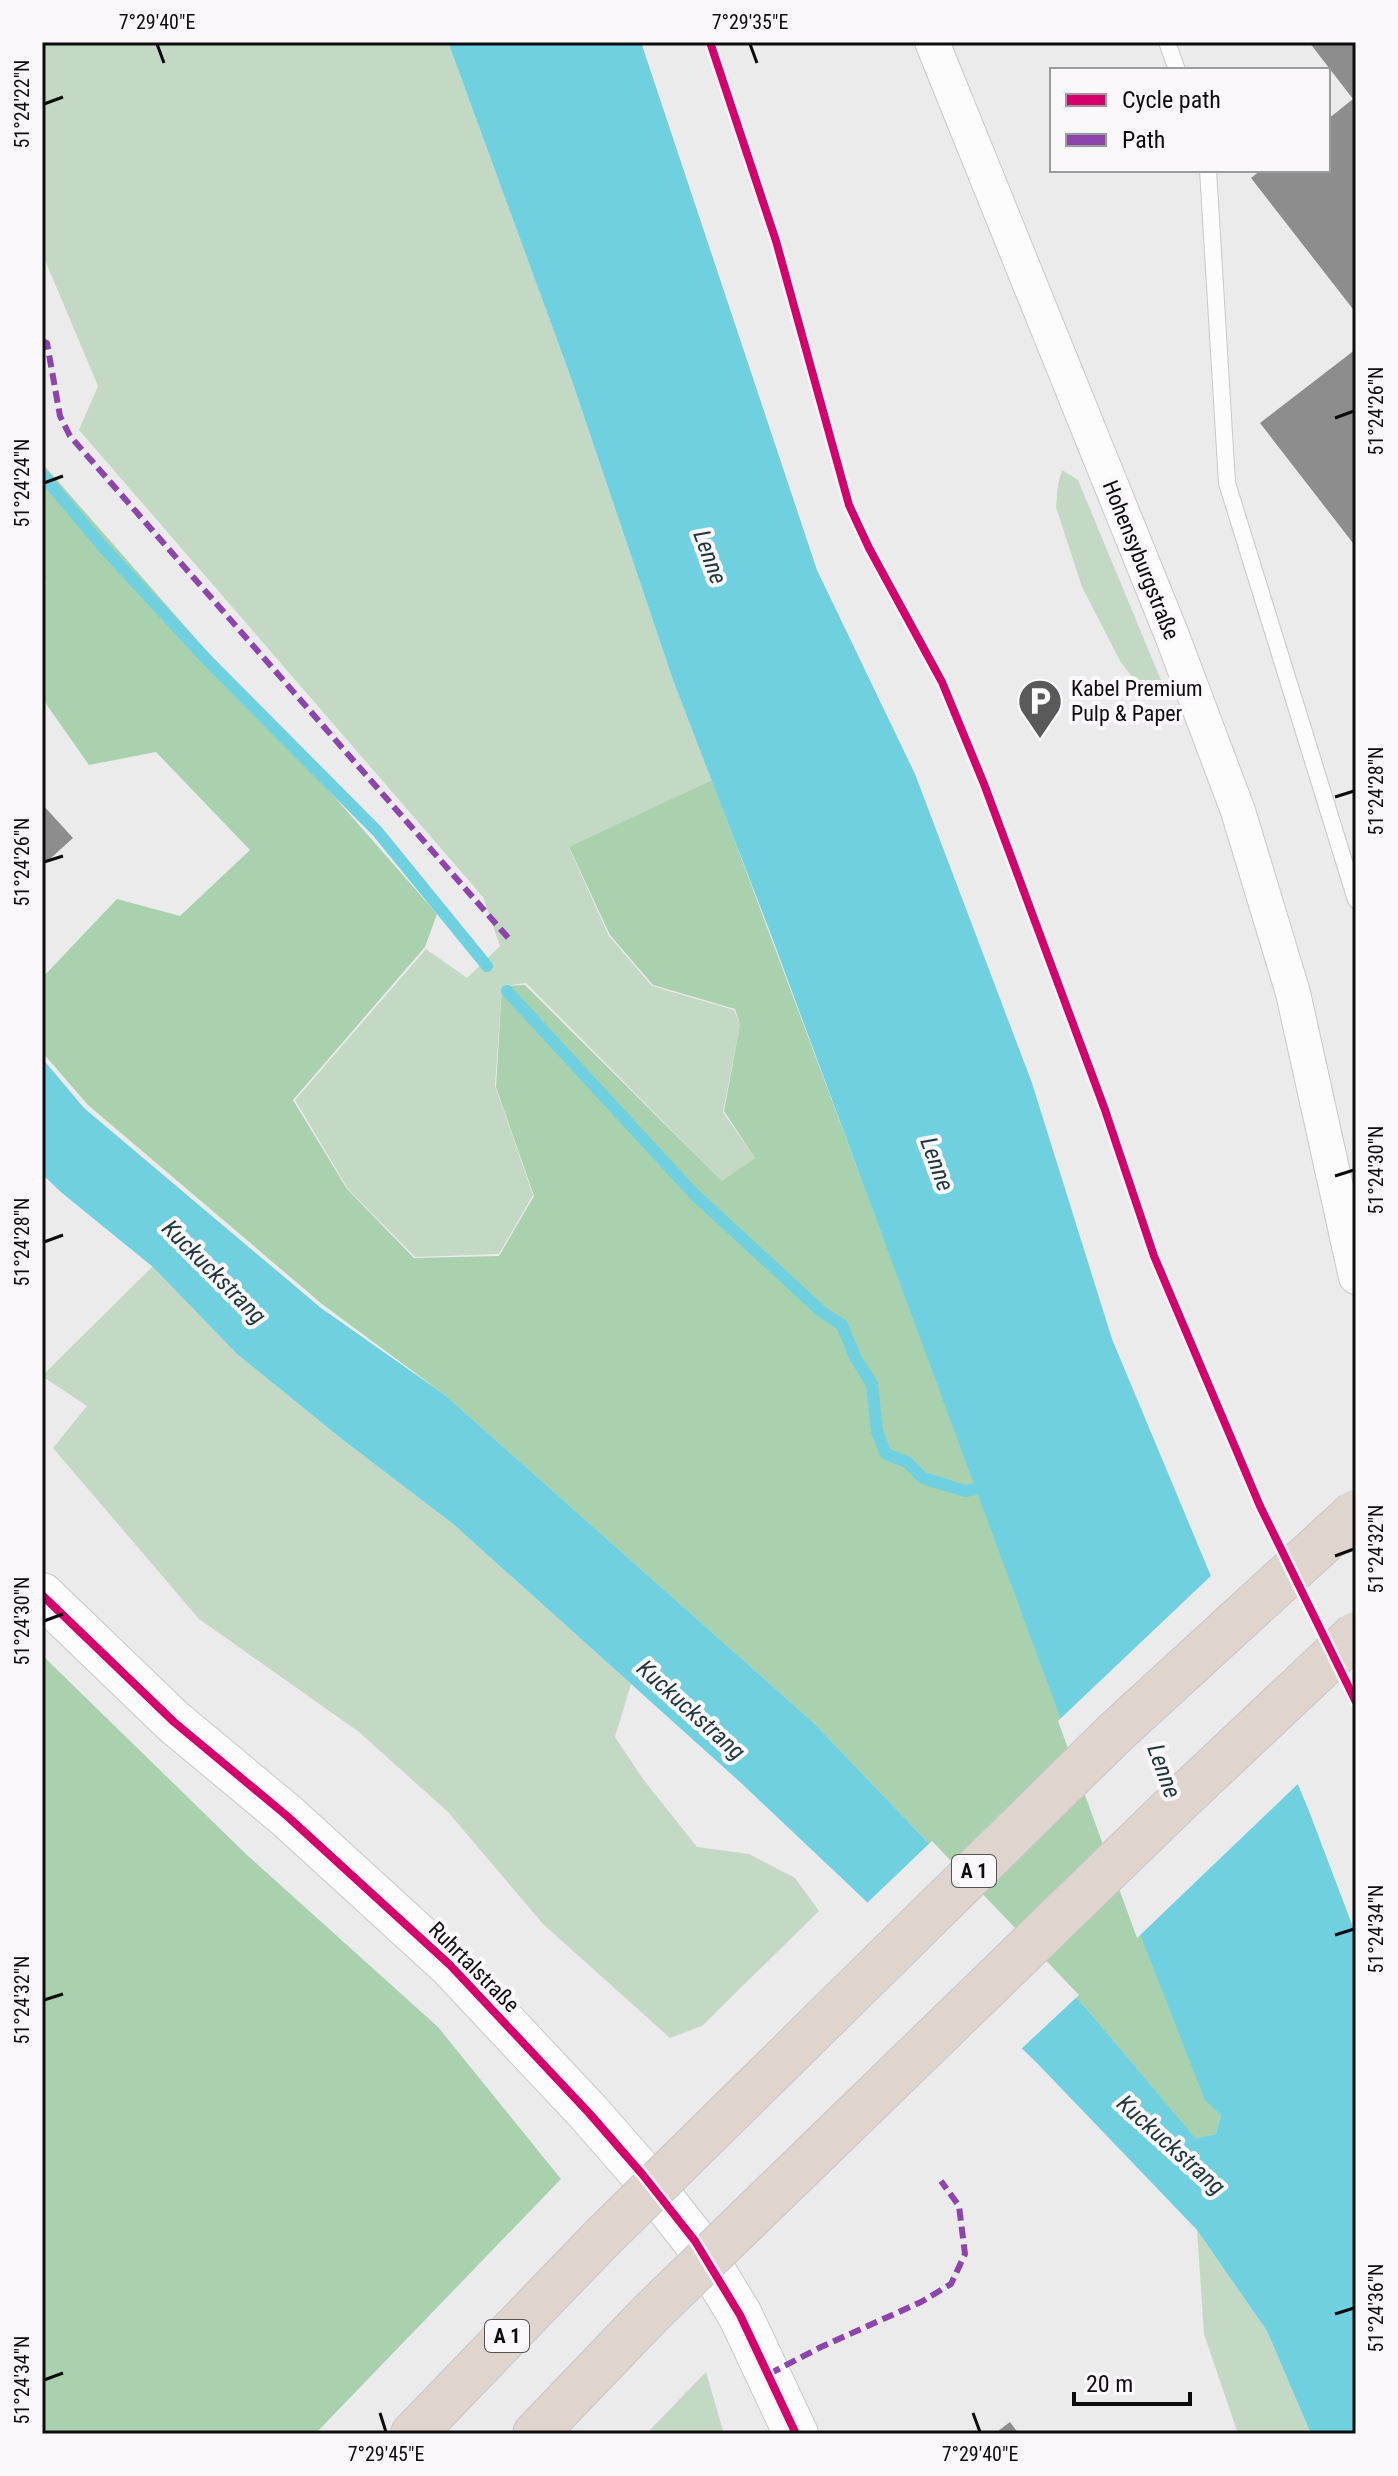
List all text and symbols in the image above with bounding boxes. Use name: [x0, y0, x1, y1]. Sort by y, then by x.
text: 7°29'40"E: [119, 10, 195, 34]
text: 7°29'35"E: [712, 10, 788, 34]
text: 51°24'22"N: [10, 59, 34, 149]
legend: [1050, 68, 1330, 172]
text: Cycle path: [1122, 86, 1221, 114]
text: Path: [1122, 126, 1165, 154]
text: 51°24'26"N: [1364, 366, 1388, 456]
text: 51°24'24"N: [10, 438, 34, 528]
street label: Hohensyburgstraße: [1098, 477, 1184, 643]
water label: Lenne: [687, 526, 733, 588]
place label: Kabel Premium Pulp & Paper: [1071, 676, 1203, 726]
parking icon: Kabel Premium Pulp & Paper: [1016, 677, 1064, 740]
text: 51°24'28"N: [1364, 746, 1388, 836]
text: 51°24'26"N: [10, 817, 34, 907]
text: 51°24'30"N: [1364, 1125, 1388, 1215]
water label: Lenne: [914, 1133, 960, 1195]
text: 51°24'28"N: [10, 1197, 34, 1287]
water label: Kuckuckstrang: [156, 1214, 272, 1330]
text: 51°24'32"N: [1364, 1504, 1388, 1594]
text: 51°24'30"N: [10, 1576, 34, 1666]
water label: Kuckuckstrang: [631, 1654, 751, 1766]
water label: Lenne: [1141, 1740, 1187, 1802]
road number: A 1: [952, 1855, 996, 1887]
text: 51°24'34"N: [1364, 1884, 1388, 1974]
street label: Ruhrtalstraße: [424, 1917, 524, 2017]
text: 51°24'32"N: [10, 1955, 34, 2045]
water label: Kuckuckstrang: [1111, 2089, 1231, 2201]
text: 51°24'36"N: [1364, 2263, 1388, 2353]
road number: A 1: [485, 2320, 529, 2352]
text: 51°24'34"N: [10, 2335, 34, 2425]
scale bar: [1074, 2356, 1190, 2406]
text: 20 m: [1086, 2370, 1133, 2398]
text: 7°29'45"E: [348, 2442, 424, 2466]
text: 7°29'40"E: [942, 2442, 1018, 2466]

